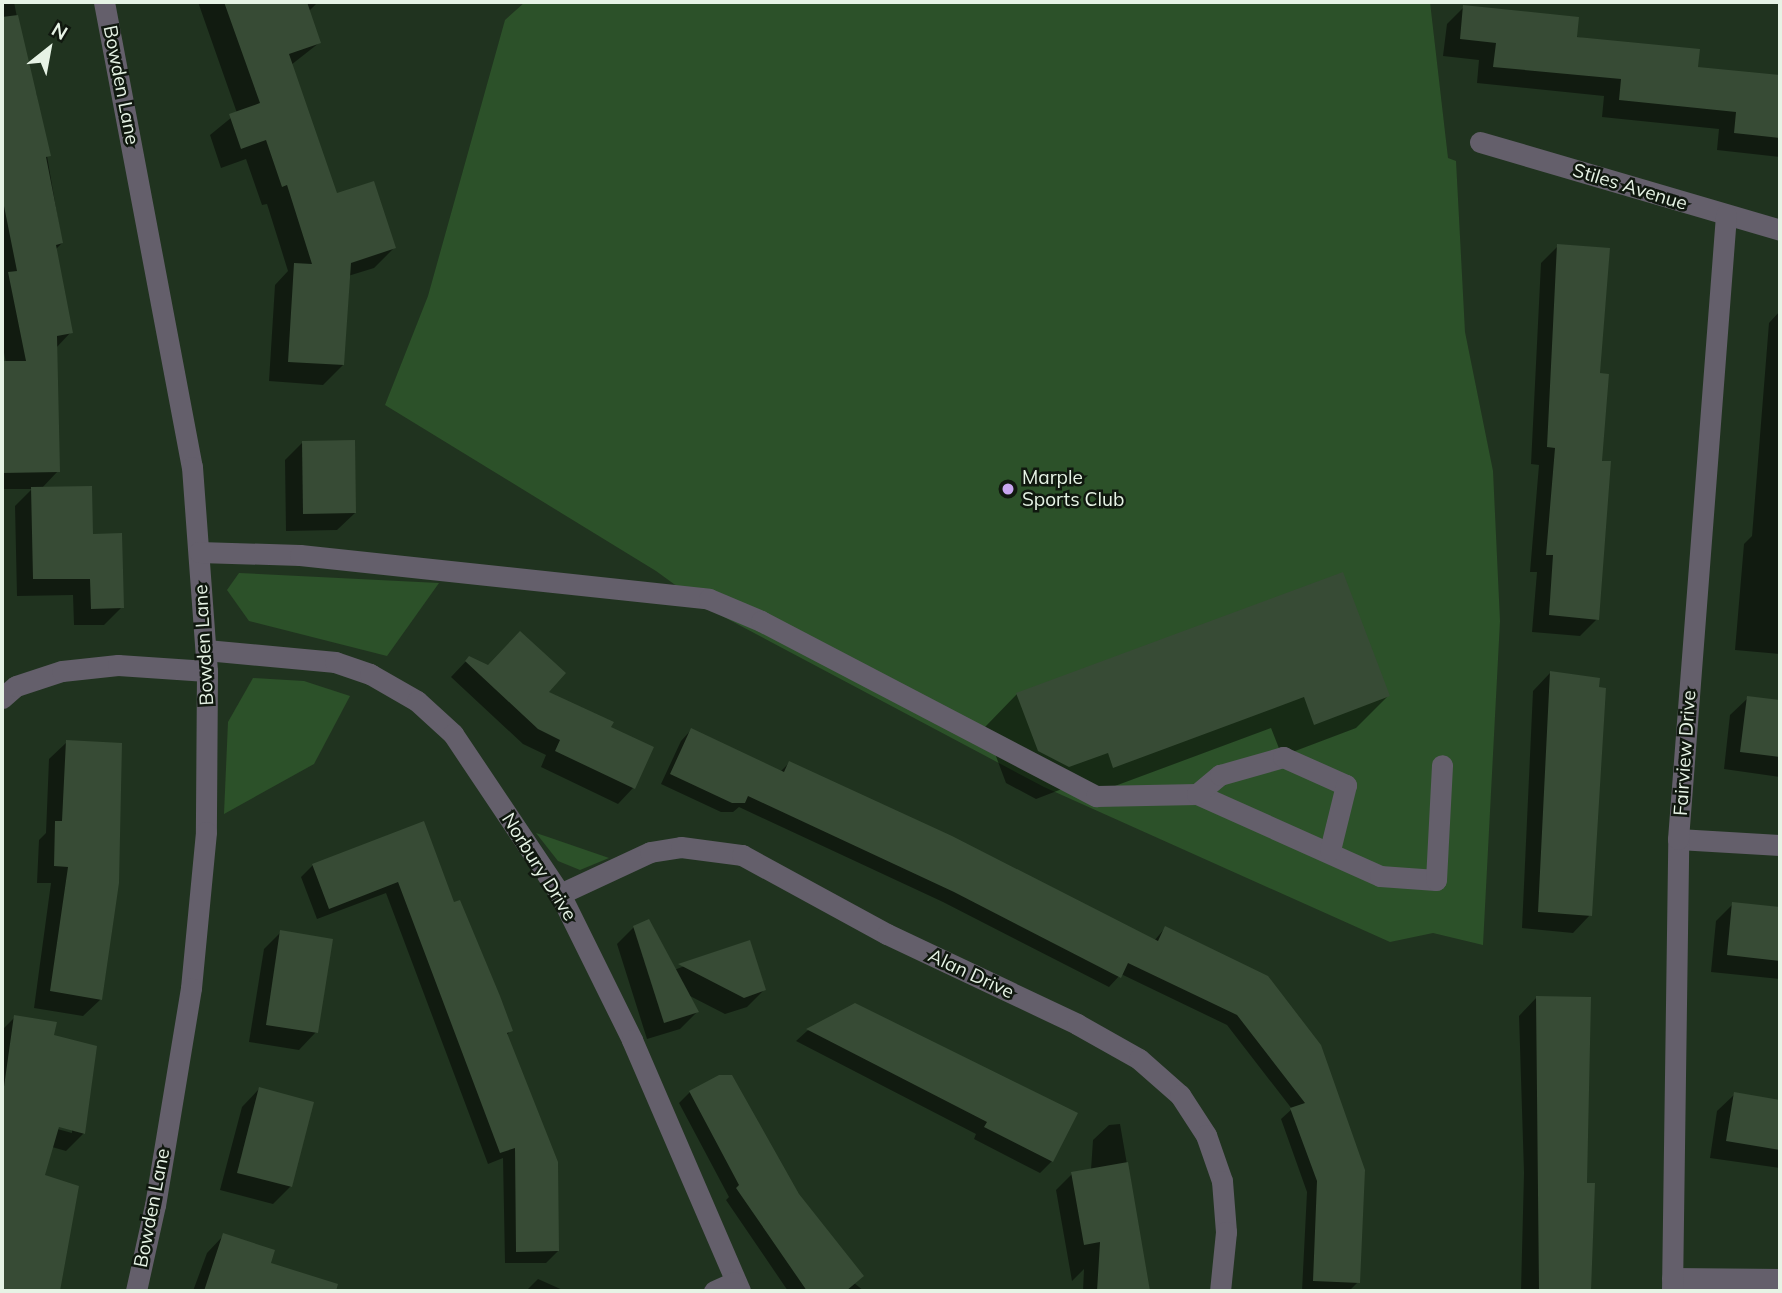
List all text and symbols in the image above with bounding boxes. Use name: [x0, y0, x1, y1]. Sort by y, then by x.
north arrow: [14, 14, 84, 84]
text: N: [47, 17, 72, 45]
street label: Bowden Lane: [98, 23, 144, 147]
street label: Stiles Avenue: [1570, 159, 1690, 215]
place label: Marple Sports Club: [1022, 467, 1124, 511]
marker: Marple Sports Club: [1000, 481, 1016, 497]
street label: Bowden Lane: [189, 584, 219, 706]
street label: Fairview Drive: [1669, 689, 1701, 817]
street label: Norbury Drive: [497, 809, 581, 925]
street label: Alan Drive: [925, 944, 1017, 1004]
street label: Bowden Lane: [129, 1146, 175, 1270]

